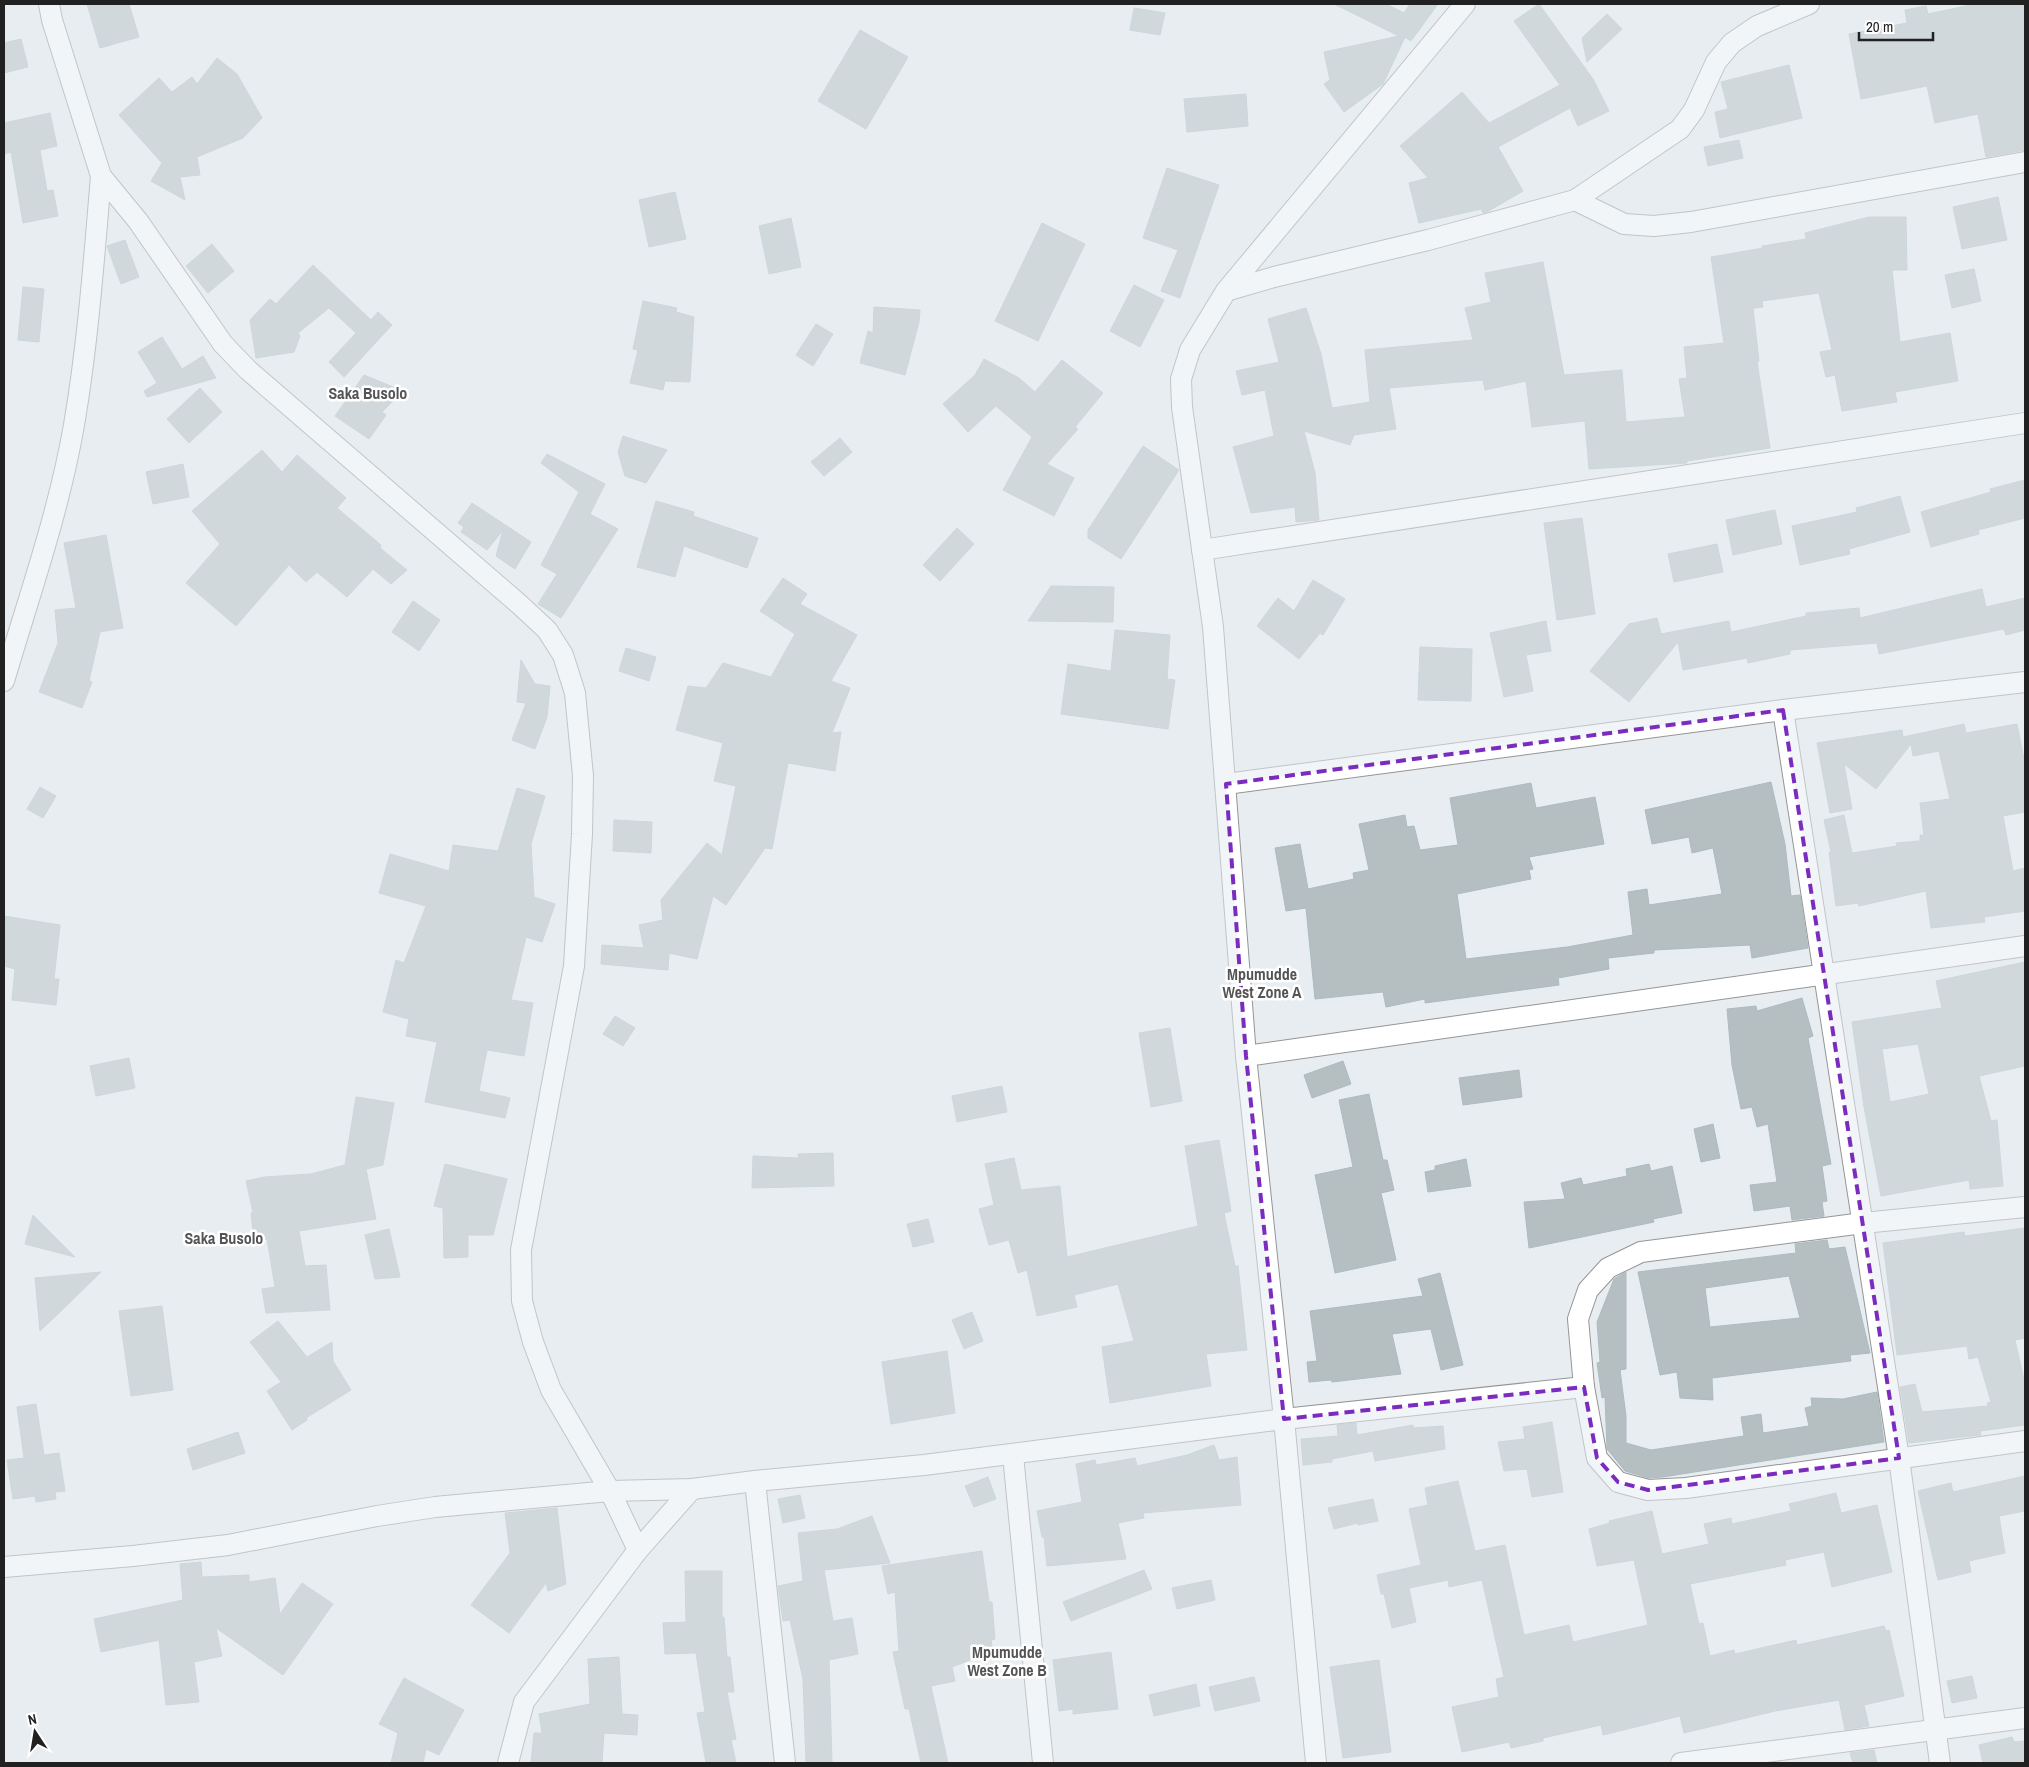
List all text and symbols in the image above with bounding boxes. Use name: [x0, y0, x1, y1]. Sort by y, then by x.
scale bar: [1859, 10, 1933, 42]
text: 20 m: [1866, 16, 1893, 37]
district label: Saka Busolo: [329, 382, 407, 404]
district label: Mpumudde West Zone A: [1223, 963, 1302, 1003]
district label: Saka Busolo: [185, 1227, 263, 1249]
district label: Mpumudde West Zone B: [967, 1641, 1047, 1681]
north arrow: [10, 1707, 60, 1757]
text: N: [26, 1710, 38, 1729]

